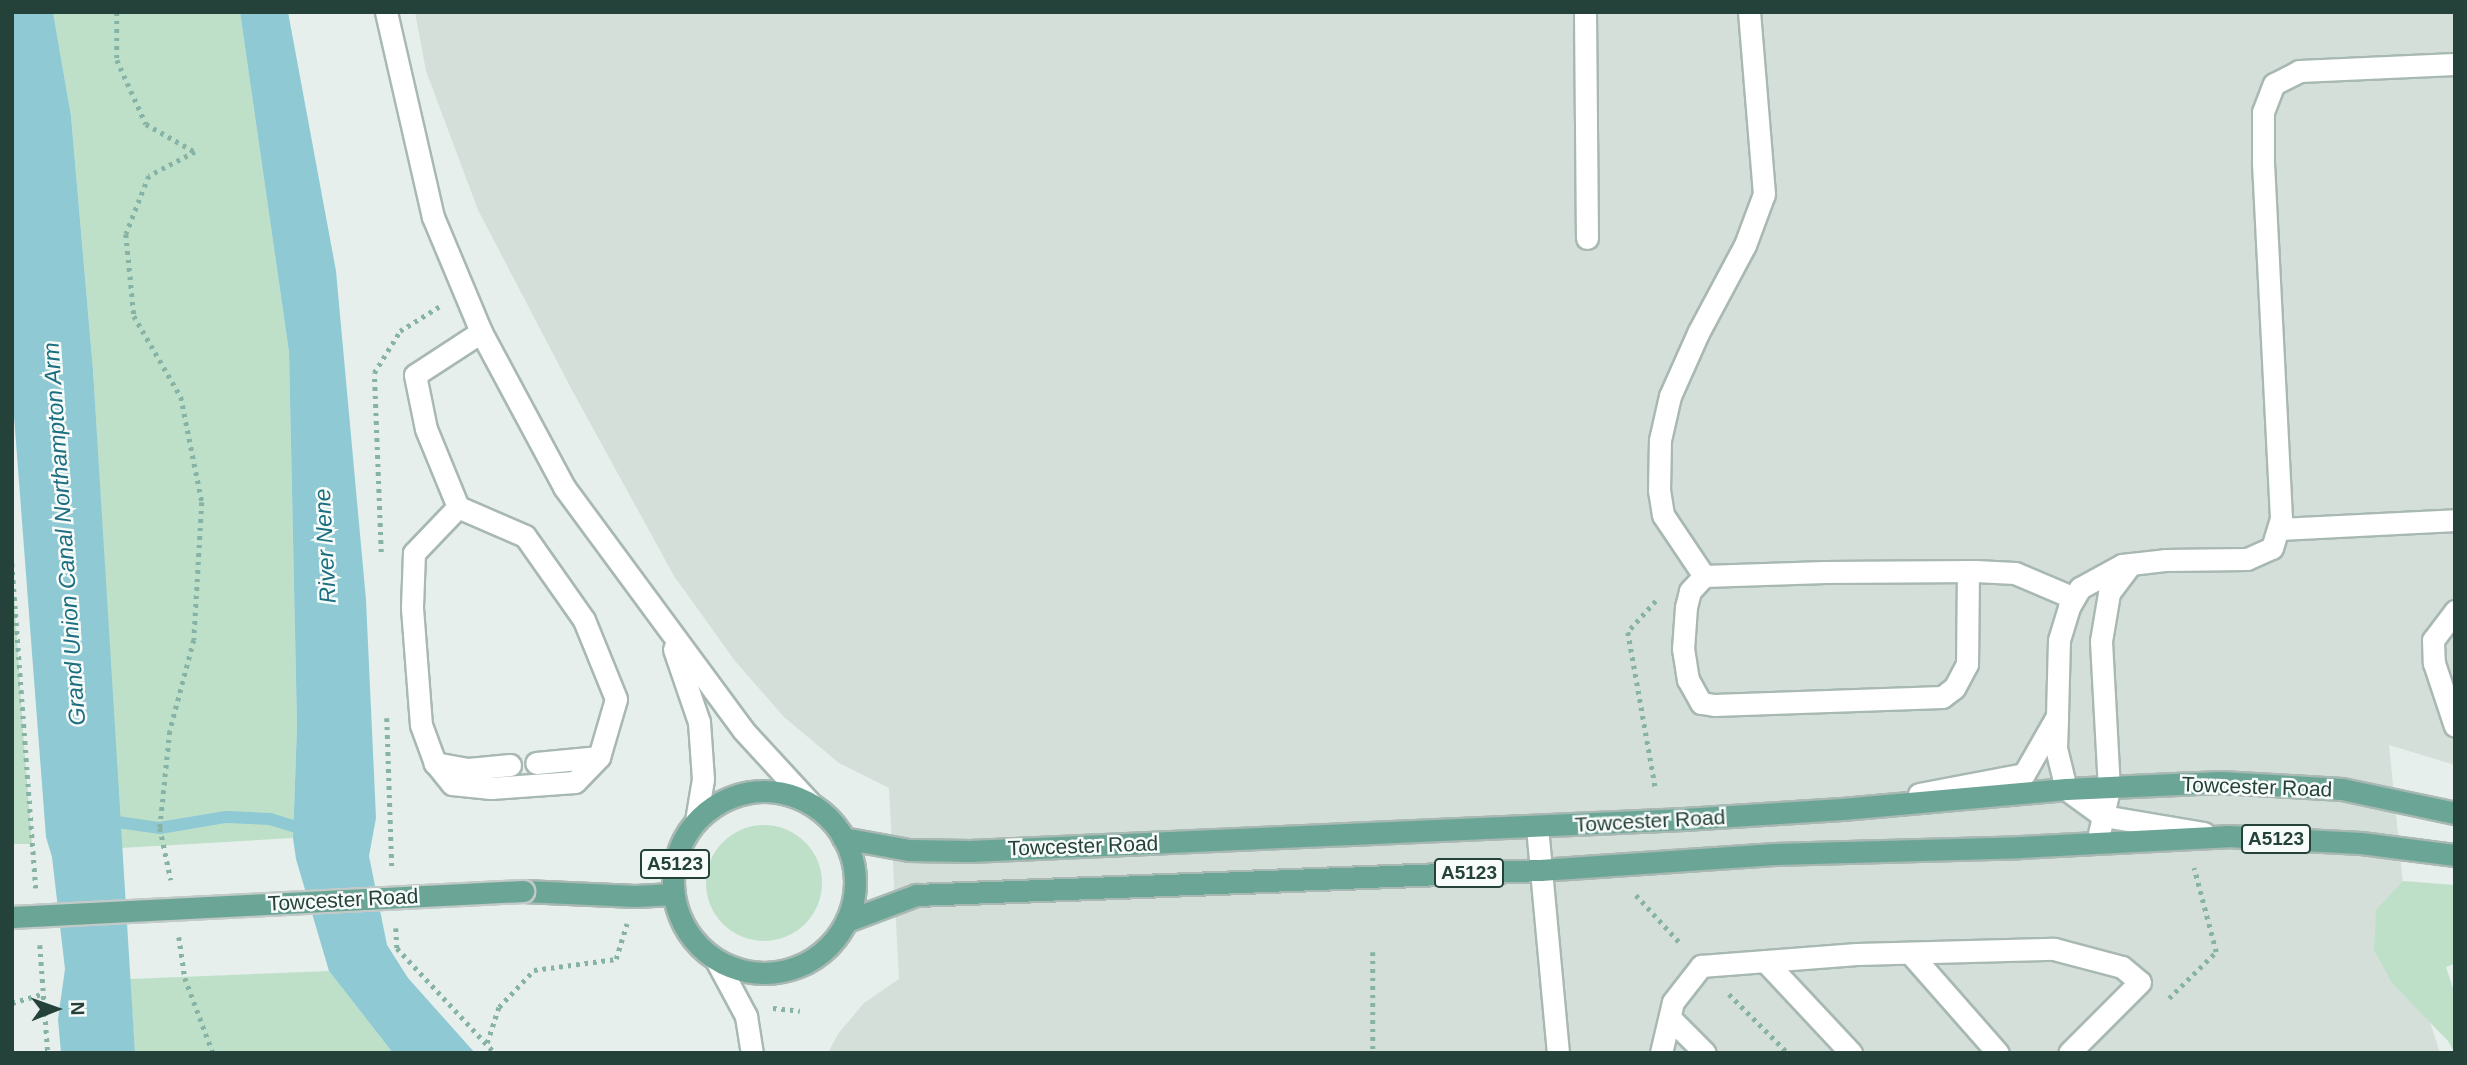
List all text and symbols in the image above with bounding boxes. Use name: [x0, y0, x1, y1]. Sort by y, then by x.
water label: Grand Union Canal Northampton Arm: [37, 341, 91, 727]
water label: River Nene: [308, 488, 342, 604]
street label: Towcester Road: [2181, 772, 2333, 802]
street label: Towcester Road: [1574, 804, 1726, 838]
road number: A5123: [2241, 824, 2311, 854]
street label: Towcester Road: [1007, 831, 1159, 861]
road number: A5123: [640, 848, 710, 880]
road number: A5123: [1434, 858, 1504, 888]
street label: Towcester Road: [267, 883, 419, 917]
north arrow: [21, 974, 91, 1044]
text: N: [67, 1002, 88, 1016]

